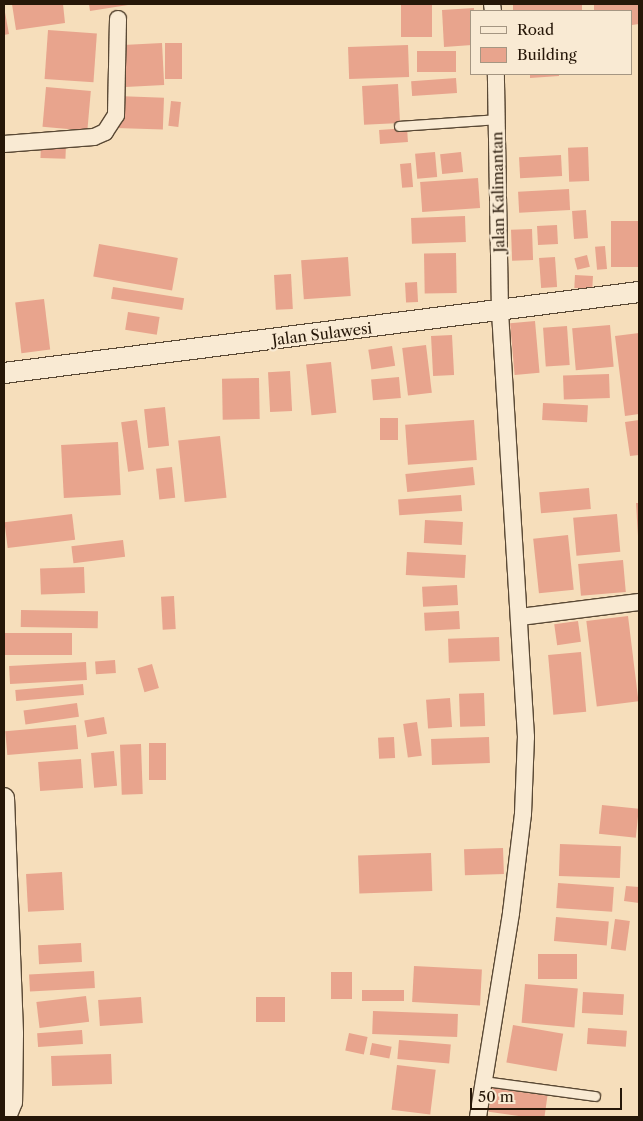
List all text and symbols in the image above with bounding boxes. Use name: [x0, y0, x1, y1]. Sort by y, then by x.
legend: [470, 10, 633, 75]
text: Road: [517, 20, 554, 39]
text: Building: [517, 45, 577, 64]
street label: Jalan Kalimantan: [488, 131, 508, 253]
street label: Jalan Sulawesi: [271, 319, 373, 349]
scale bar: [473, 1078, 626, 1110]
text: 50 m: [478, 1087, 514, 1106]

